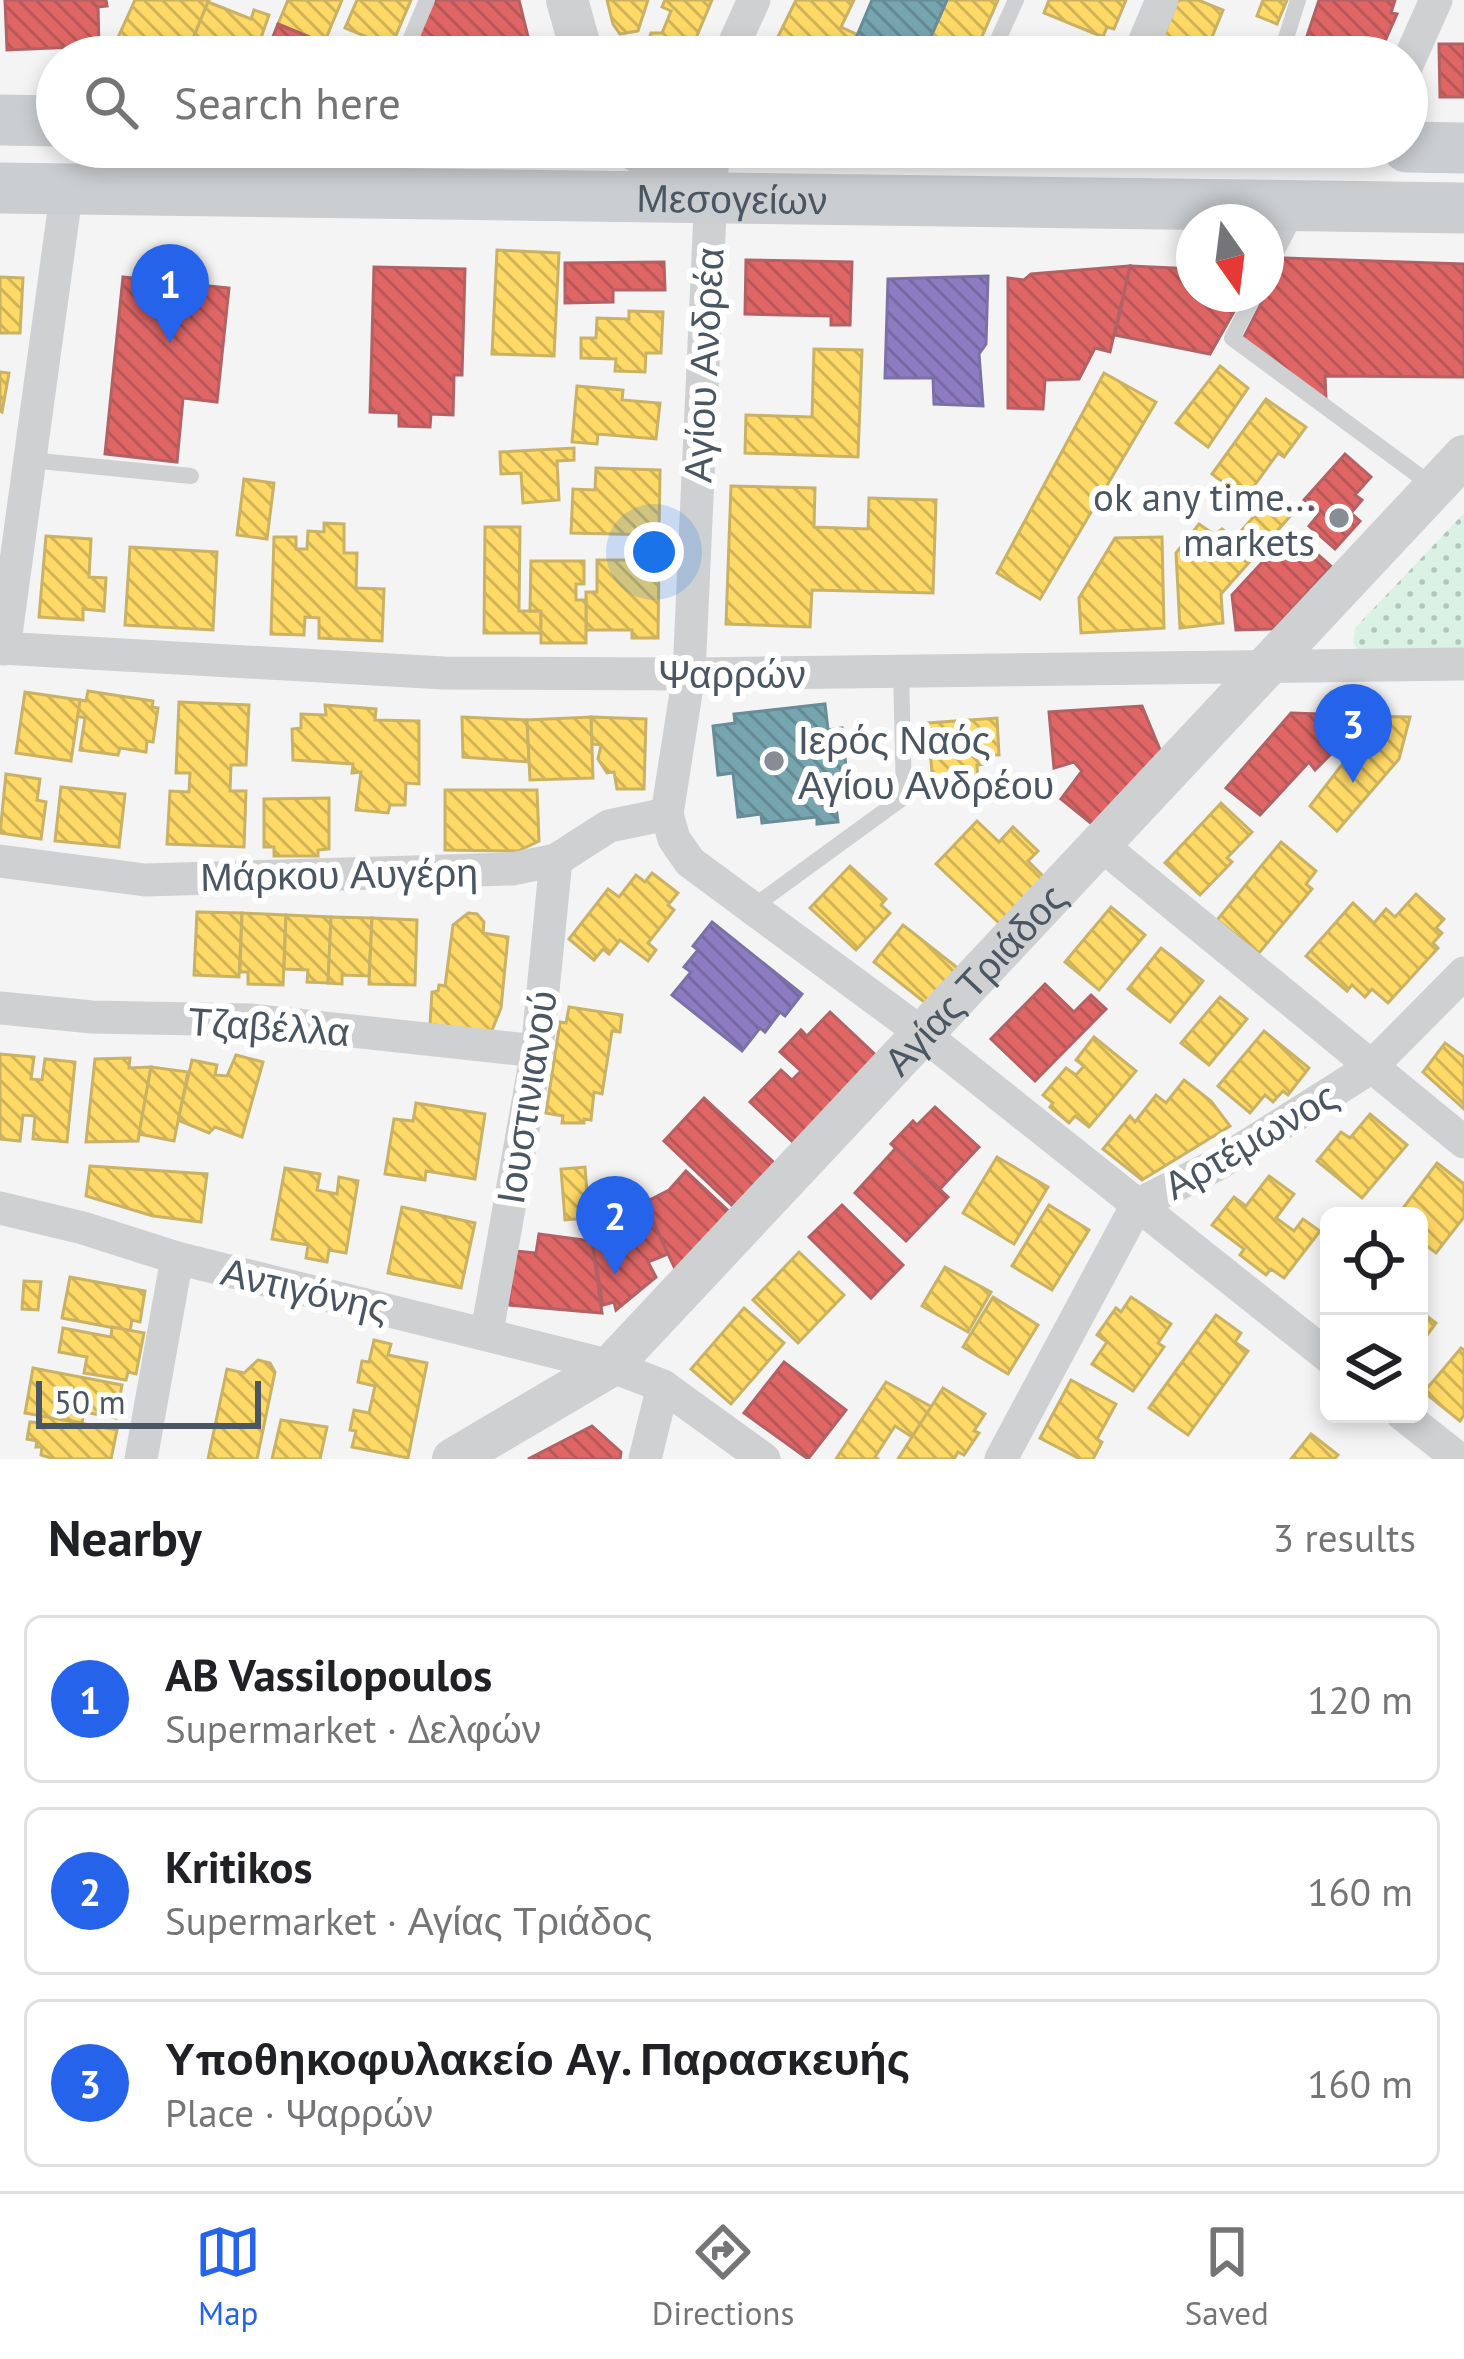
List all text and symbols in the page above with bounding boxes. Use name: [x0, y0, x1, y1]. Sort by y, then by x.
search box: [36, 36, 1428, 168]
icon: search: [78, 69, 144, 135]
text: Search here: [174, 73, 401, 131]
street label: Μεσογείων: [636, 171, 828, 225]
north arrow: [1176, 204, 1284, 312]
pin: 1: [131, 244, 209, 343]
street label: Αγίου Ανδρέα: [671, 246, 735, 484]
place label: ok any time... markets: [1093, 471, 1315, 567]
marker: ok any time... markets: [1326, 505, 1352, 531]
your location: [624, 522, 684, 582]
street label: Ψαρρών: [658, 648, 806, 699]
pin: 3: [1314, 684, 1392, 783]
place label: Ιερός Ναός Αγίου Ανδρέου: [798, 714, 1054, 810]
marker: Ιερός Ναός Αγίου Ανδρέου: [761, 748, 787, 774]
street label: Μάρκου Αυγέρη: [200, 846, 478, 902]
street label: Αγίας Τριάδος: [872, 872, 1076, 1086]
street label: Ιουστινιανού: [484, 987, 568, 1207]
street label: Τζαβέλλα: [187, 995, 351, 1057]
street label: Αρτέμωνος: [1154, 1070, 1346, 1210]
pin: 2: [576, 1176, 654, 1275]
map controls: [1320, 1207, 1428, 1423]
button: locate: [1320, 1207, 1428, 1315]
street label: Αντιγόνης: [216, 1245, 394, 1333]
button: layers: [1320, 1315, 1428, 1423]
scale bar: [36, 1375, 261, 1428]
text: 50 m: [54, 1380, 126, 1423]
text: Nearby: [48, 1504, 202, 1570]
text: 3 results: [1273, 1512, 1416, 1563]
text: AB Vassilopoulos: [165, 1645, 492, 1703]
text: 1: [79, 1674, 101, 1725]
text: 120 m: [1307, 1674, 1413, 1725]
text: Supermarket · Δελφών: [165, 1703, 541, 1754]
text: Kritikos: [165, 1837, 312, 1895]
text: 2: [79, 1866, 101, 1917]
text: 160 m: [1307, 1866, 1413, 1917]
text: Supermarket · Αγίας Τριάδος: [165, 1895, 652, 1946]
text: Υποθηκοφυλακείο Αγ. Παρασκευής: [165, 2029, 910, 2087]
text: 3: [79, 2058, 101, 2109]
text: 160 m: [1307, 2058, 1413, 2109]
text: Place · Ψαρρών: [165, 2087, 433, 2138]
tab: Map: [195, 2219, 261, 2334]
tab: Directions: [652, 2219, 794, 2334]
tab: Saved: [1185, 2219, 1269, 2334]

